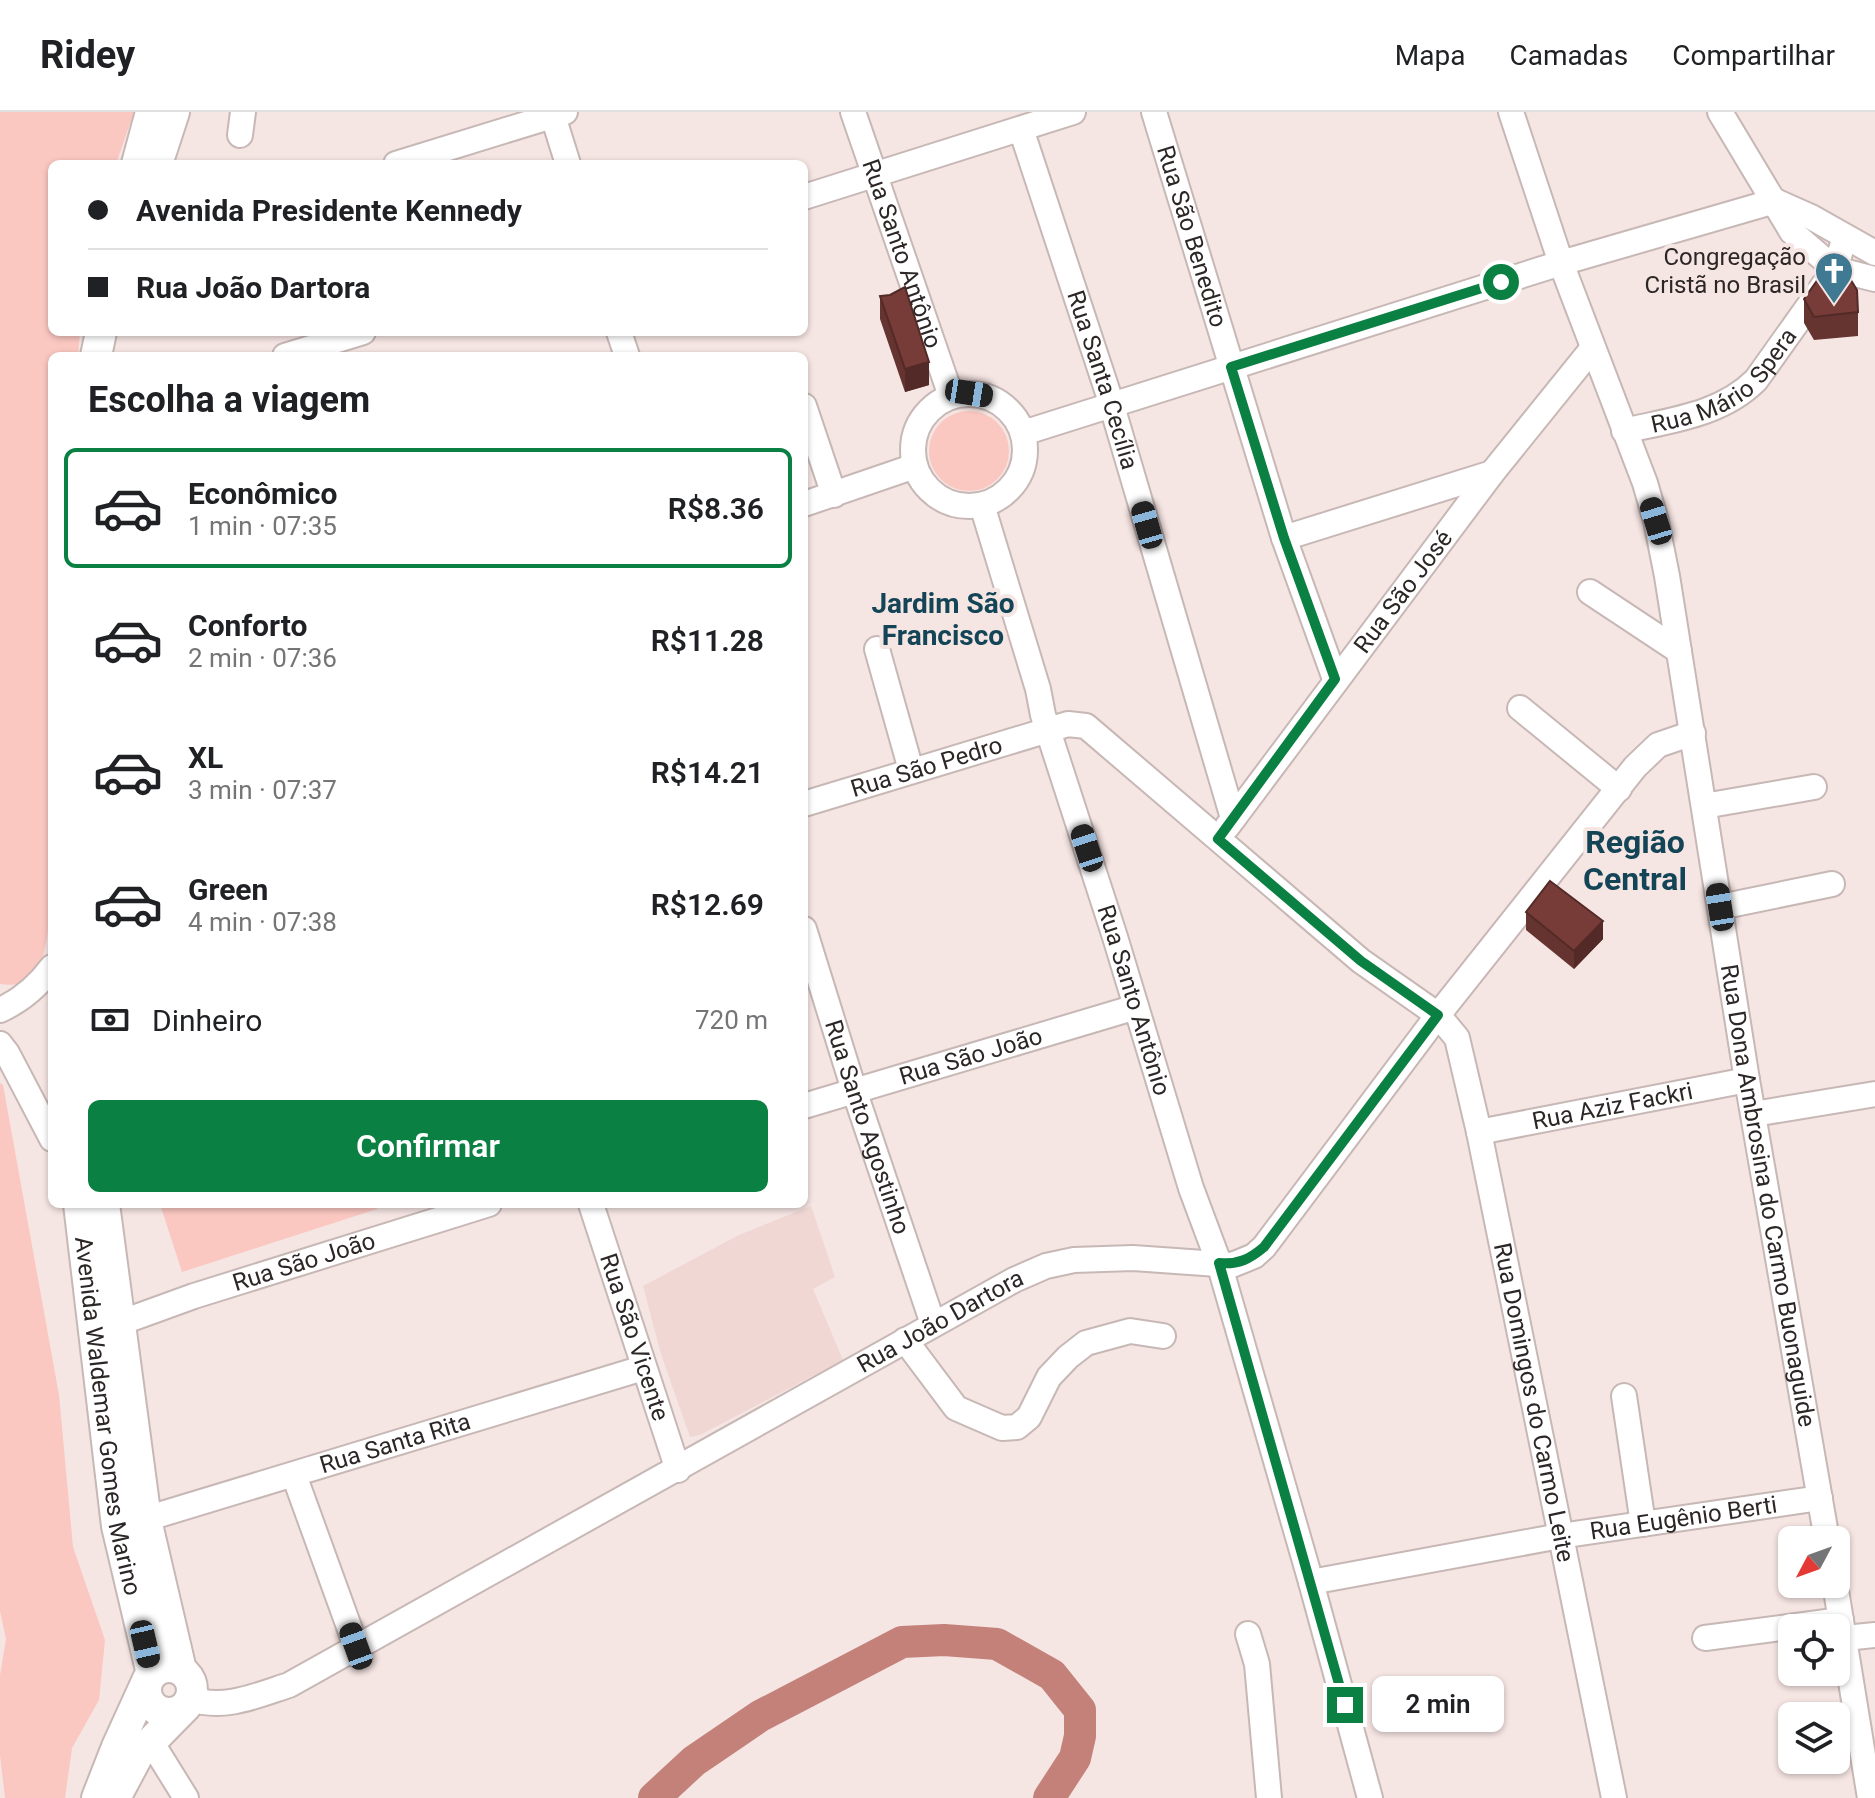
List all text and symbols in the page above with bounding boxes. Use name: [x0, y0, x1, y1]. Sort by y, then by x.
text: Ridey: [40, 33, 135, 77]
text: Mapa: [1395, 39, 1465, 72]
text: Camadas: [1509, 39, 1628, 72]
text: Compartilhar: [1672, 39, 1835, 72]
street label: Rua São Benedito: [1151, 142, 1233, 331]
street label: Rua Santo Antônio: [856, 156, 947, 352]
text: Avenida Presidente Kennedy: [136, 193, 522, 228]
place label: Congregação Cristã no Brasil: [1645, 243, 1806, 299]
church icon: Congregação Cristã no Brasil: [1813, 250, 1855, 305]
route start: [1483, 264, 1519, 300]
text: Rua João Dartora: [136, 270, 370, 305]
street label: Rua Santa Cecília: [1061, 287, 1144, 473]
street label: Rua Mário Spera: [1648, 323, 1802, 439]
car: [943, 377, 995, 409]
text: Escolha a viagem: [88, 379, 370, 421]
icon: car: [92, 472, 164, 544]
text: Econômico: [188, 476, 337, 511]
text: R$8.36: [668, 491, 764, 526]
car: [1638, 495, 1674, 547]
car: [1129, 499, 1165, 551]
text: 1 min · 07:35: [188, 511, 337, 541]
street label: Rua São José: [1348, 525, 1458, 658]
district label: Jardim São Francisco: [871, 587, 1015, 652]
icon: car: [92, 604, 164, 676]
text: Conforto: [188, 608, 307, 643]
text: R$11.28: [651, 623, 764, 658]
text: 2 min · 07:36: [188, 643, 337, 673]
street label: Rua São Pedro: [847, 731, 1006, 803]
icon: car: [92, 736, 164, 808]
text: XL: [188, 740, 223, 775]
text: R$14.21: [651, 755, 764, 790]
text: 3 min · 07:37: [188, 775, 337, 805]
car: [1068, 821, 1106, 875]
district label: Região Central: [1583, 823, 1687, 898]
icon: car: [92, 868, 164, 940]
text: Green: [188, 872, 268, 907]
car: [1704, 881, 1736, 933]
text: R$12.69: [651, 887, 764, 922]
street label: Rua Santo Antônio: [1091, 901, 1176, 1099]
text: 4 min · 07:38: [188, 907, 337, 937]
street label: Rua Dona Ambrosina do Carmo Buonaguide: [1715, 962, 1821, 1429]
icon: cash: [88, 998, 132, 1042]
text: Dinheiro: [152, 1003, 262, 1038]
text: 720 m: [695, 1005, 768, 1035]
street label: Rua Santo Agostinho: [819, 1017, 916, 1238]
street label: Rua São João: [896, 1022, 1046, 1091]
street label: Rua Aziz Fackri: [1530, 1077, 1695, 1135]
button: Confirmar: [88, 1100, 768, 1192]
street label: Rua São João: [229, 1226, 379, 1297]
street label: Avenida Waldemar Gomes Marino: [69, 1235, 147, 1598]
street label: Rua Domingos do Carmo Leite: [1488, 1240, 1580, 1564]
street label: Rua São Vicente: [594, 1250, 675, 1424]
street label: Rua João Dartora: [852, 1264, 1028, 1379]
street label: Rua Santa Rita: [316, 1407, 474, 1479]
street label: Rua Eugênio Berti: [1588, 1490, 1779, 1545]
north arrow: [1778, 1526, 1850, 1598]
map controls: [1778, 1526, 1850, 1774]
button: locate: [1778, 1614, 1850, 1686]
car: [128, 1618, 162, 1670]
car: [337, 1619, 375, 1673]
callout: 2 min: [1373, 1677, 1505, 1733]
route end: [1327, 1687, 1363, 1723]
text: 2 min: [1405, 1689, 1471, 1719]
button: layers: [1778, 1702, 1850, 1774]

